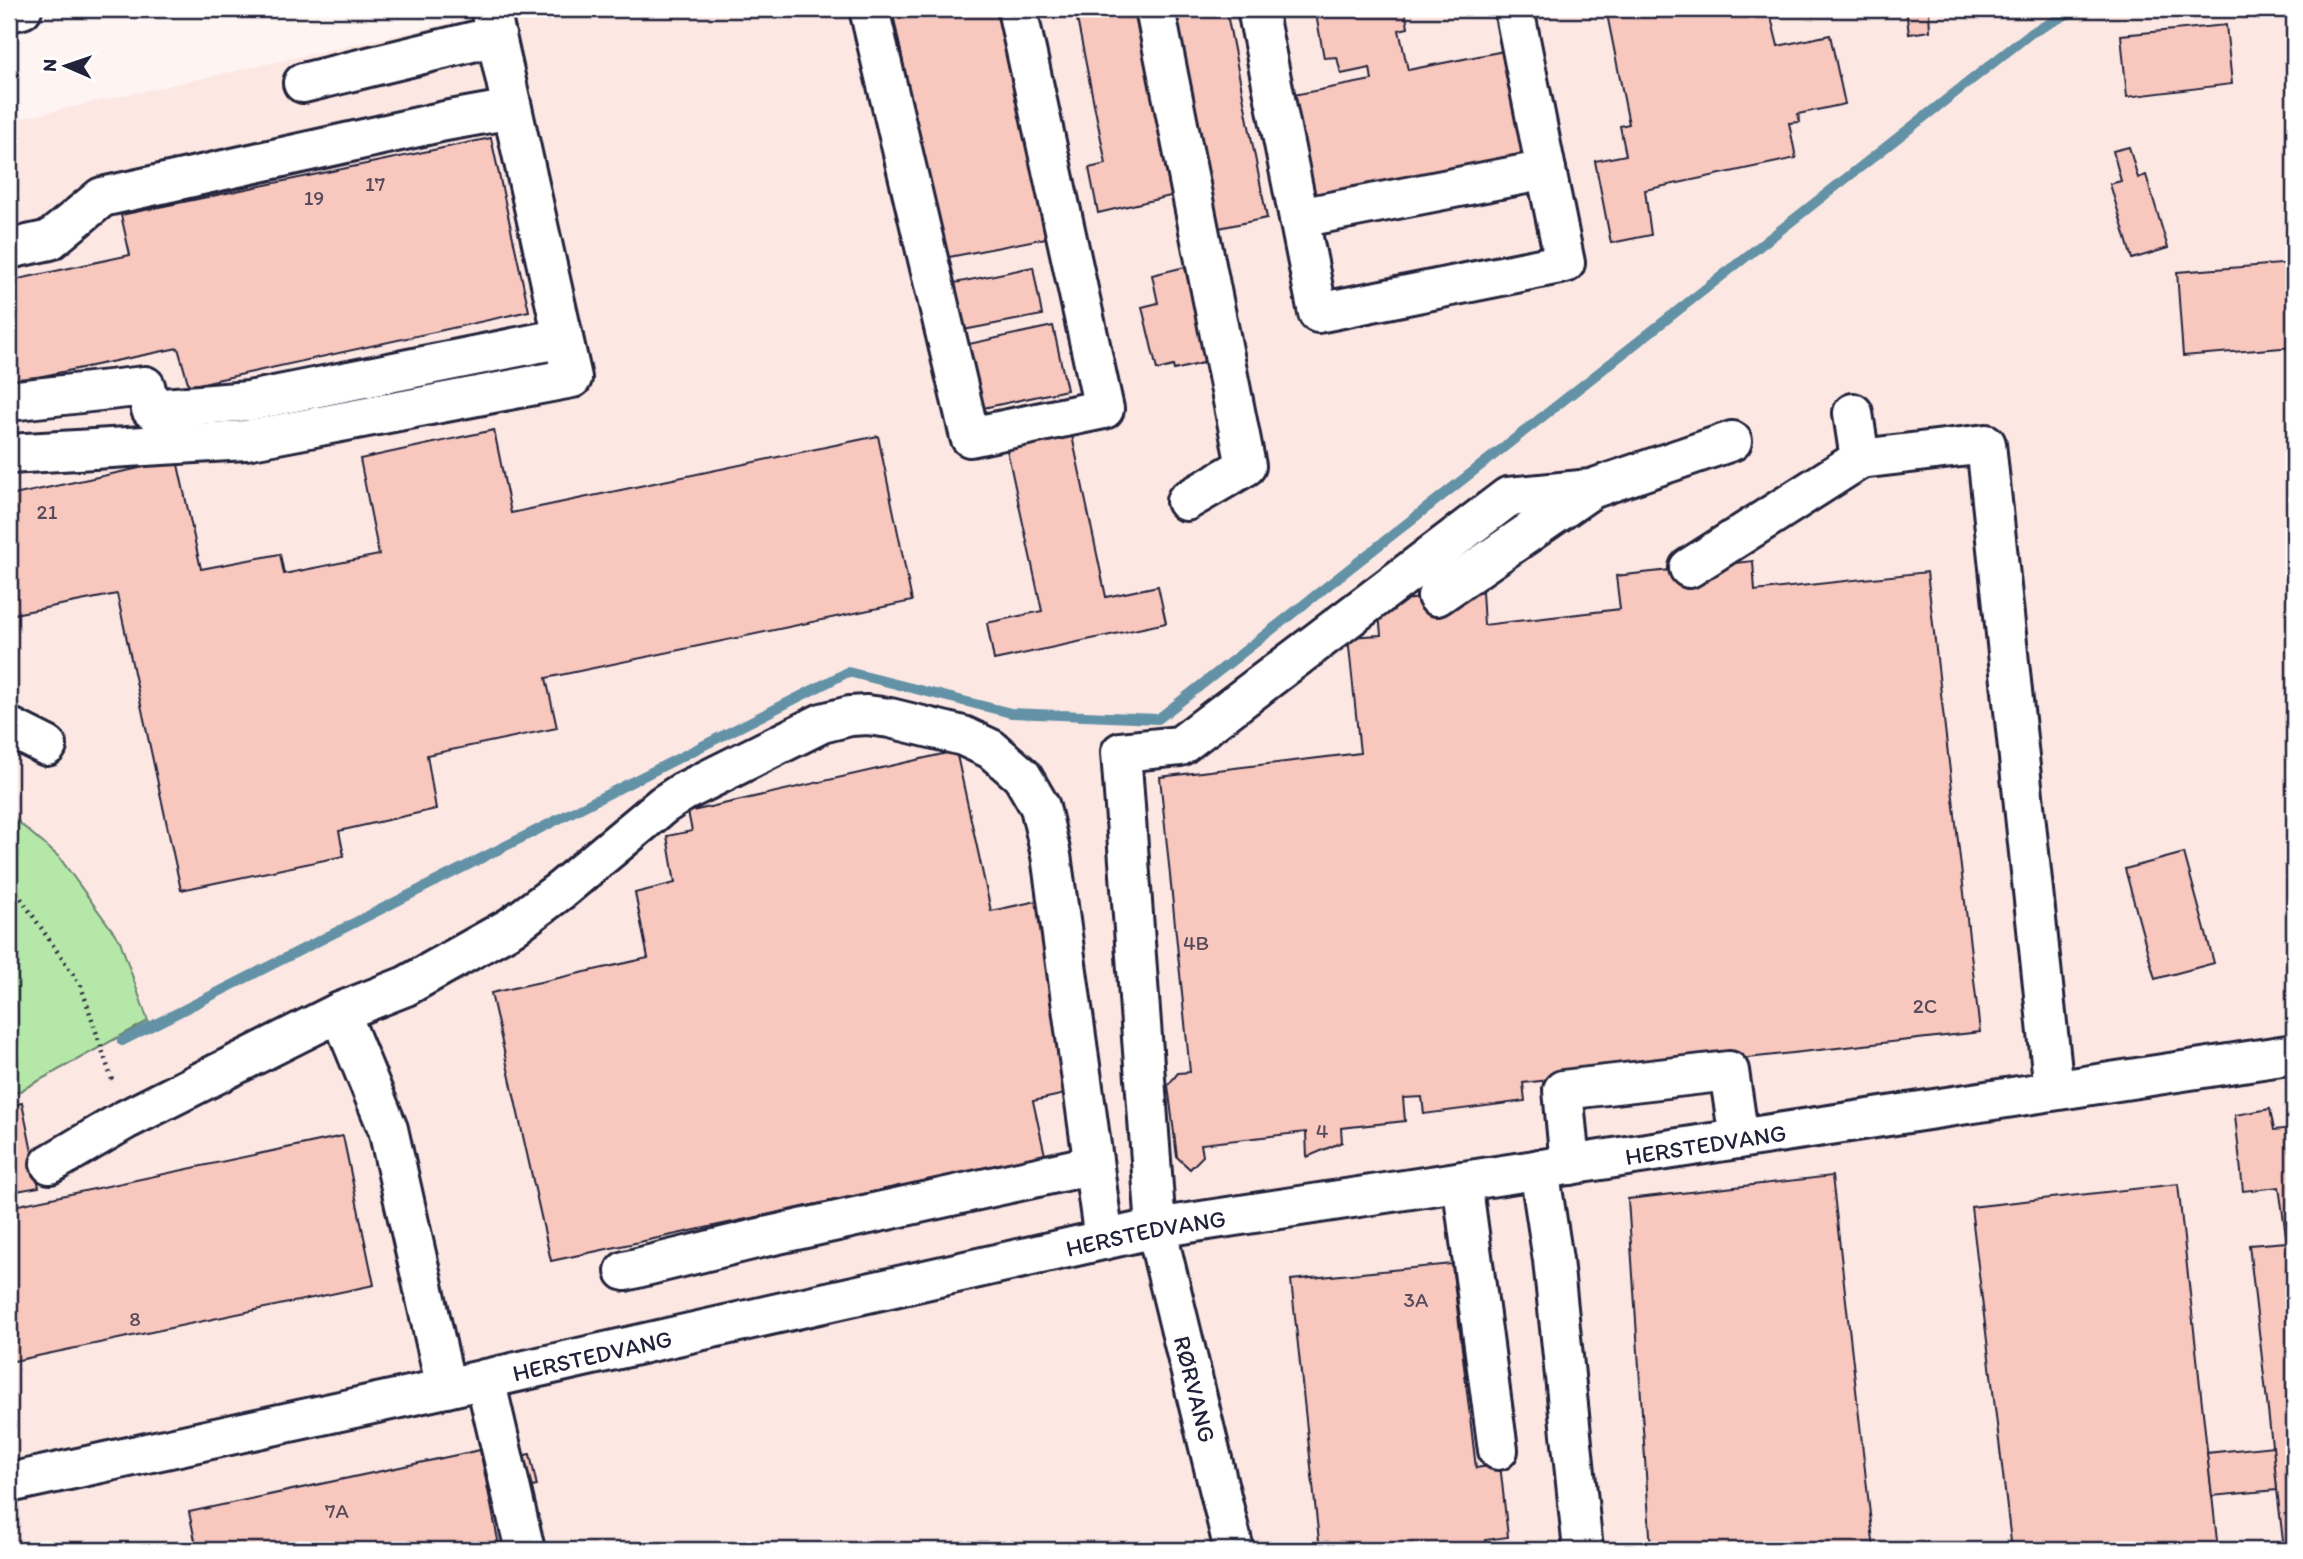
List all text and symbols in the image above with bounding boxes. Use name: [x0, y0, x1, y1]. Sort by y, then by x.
north arrow: [32, 32, 102, 102]
text: N: [38, 59, 61, 72]
house number: 17: [365, 171, 385, 196]
house number: 19: [304, 185, 324, 210]
house number: 21: [37, 499, 58, 524]
house number: 4B: [1183, 930, 1209, 955]
house number: 2C: [1913, 993, 1937, 1018]
street label: HERSTEDVANG: [1623, 1117, 1788, 1171]
house number: 4: [1316, 1118, 1329, 1143]
street label: HERSTEDVANG: [1063, 1203, 1228, 1262]
house number: 3A: [1404, 1287, 1429, 1312]
house number: 8: [129, 1306, 141, 1331]
street label: HERSTEDVANG: [510, 1323, 675, 1387]
street label: RØRVANG: [1168, 1333, 1222, 1445]
house number: 7A: [325, 1498, 349, 1523]

